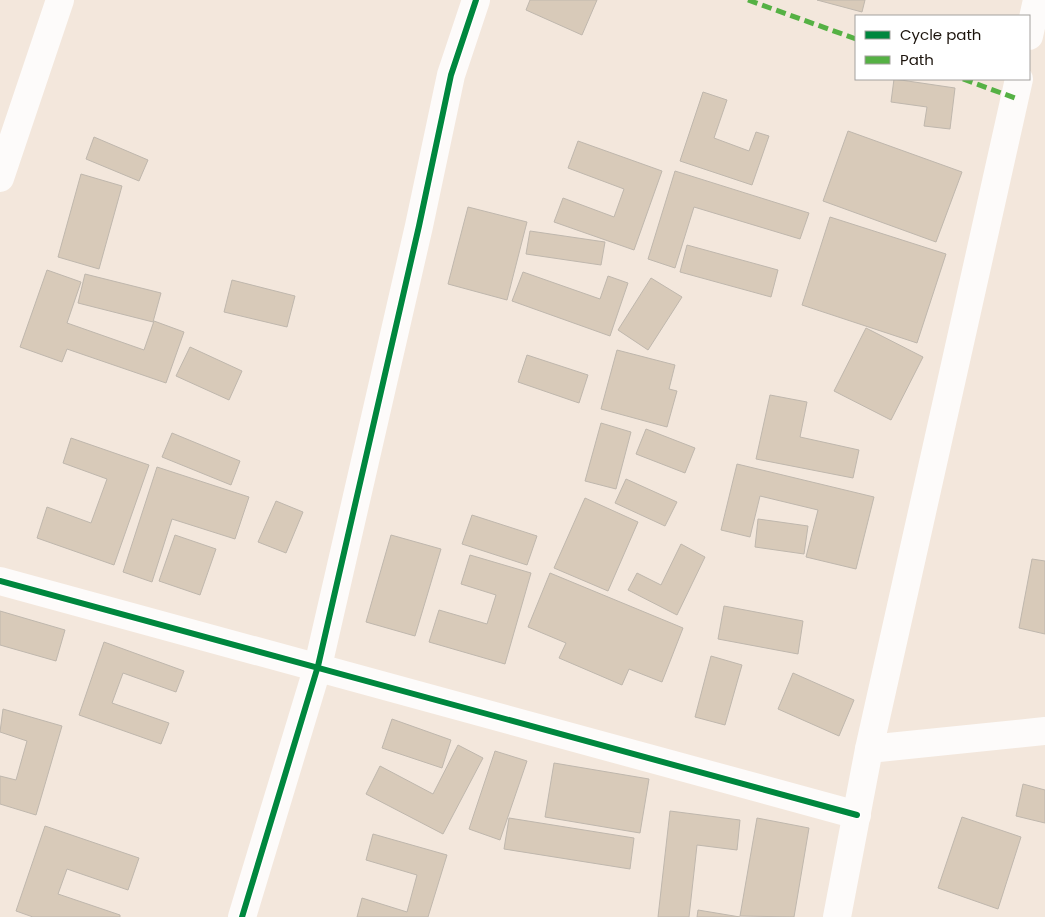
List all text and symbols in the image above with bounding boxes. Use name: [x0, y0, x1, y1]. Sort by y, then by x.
legend: [855, 15, 1030, 80]
text: Cycle path: [900, 24, 981, 45]
text: Path: [900, 49, 934, 70]

